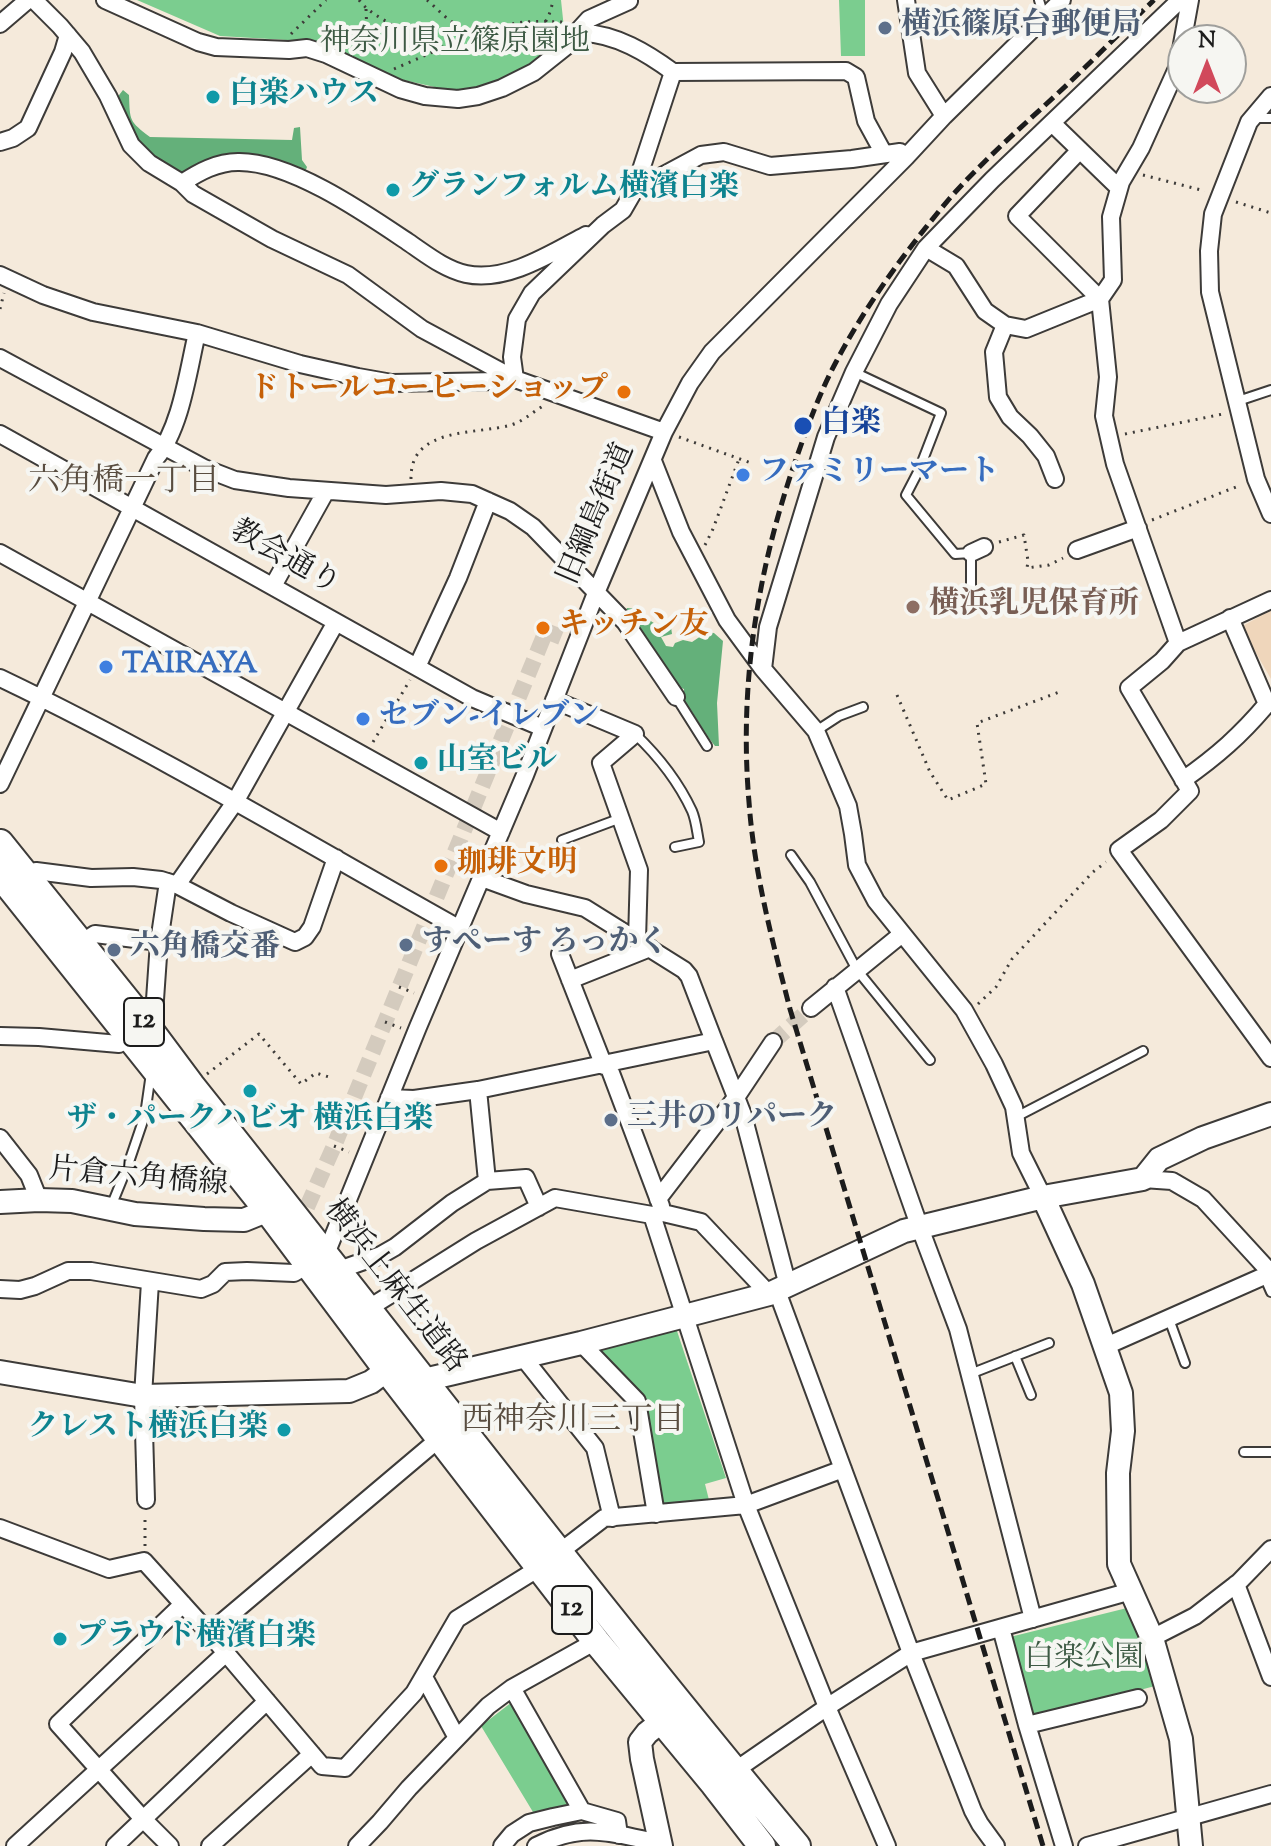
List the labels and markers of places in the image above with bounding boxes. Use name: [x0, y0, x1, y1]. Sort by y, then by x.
place label: 横浜篠原台郵便局: [901, 10, 1141, 46]
marker: 横浜篠原台郵便局: [876, 19, 894, 37]
place label: 白楽ハウス: [229, 79, 379, 115]
marker: 白楽ハウス: [204, 88, 222, 106]
place label: グランフォルム横濱白楽: [409, 172, 739, 208]
marker: グランフォルム横濱白楽: [384, 181, 402, 199]
place label: ドトールコーヒーショップ: [249, 374, 608, 410]
marker: ドトールコーヒーショップ: [615, 383, 633, 401]
place label: 白楽: [821, 408, 881, 444]
marker: 白楽: [792, 415, 814, 437]
place label: ファミリーマート: [759, 457, 999, 493]
marker: ファミリーマート: [734, 466, 752, 484]
place label: 横浜乳児保育所: [929, 589, 1139, 625]
marker: 横浜乳児保育所: [904, 598, 922, 616]
place label: キッチン友: [559, 610, 709, 646]
marker: キッチン友: [534, 619, 552, 637]
place label: TAIRAYA: [122, 649, 258, 685]
marker: TAIRAYA: [97, 658, 115, 676]
place label: セブン-イレブン: [379, 701, 599, 737]
marker: セブン-イレブン: [354, 710, 372, 728]
place label: 山室ビル: [437, 745, 557, 781]
marker: 山室ビル: [412, 754, 430, 772]
place label: 珈琲文明: [457, 848, 577, 884]
marker: 珈琲文明: [432, 857, 450, 875]
place label: すぺーす ろっかく: [422, 927, 668, 963]
place label: 六角橋交番: [130, 932, 280, 968]
marker: すぺーす ろっかく: [397, 936, 415, 954]
marker: 六角橋交番: [105, 941, 123, 959]
marker: ザ・パークハビオ 横浜白楽: [241, 1082, 259, 1100]
place label: 三井のリパーク: [627, 1102, 837, 1138]
place label: ザ・パークハビオ 横浜白楽: [67, 1104, 433, 1140]
marker: 三井のリパーク: [602, 1111, 620, 1129]
place label: クレスト横浜白楽: [28, 1412, 268, 1448]
marker: クレスト横浜白楽: [275, 1421, 293, 1439]
place label: プラウド横濱白楽: [76, 1621, 316, 1657]
marker: プラウド横濱白楽: [51, 1630, 69, 1648]

